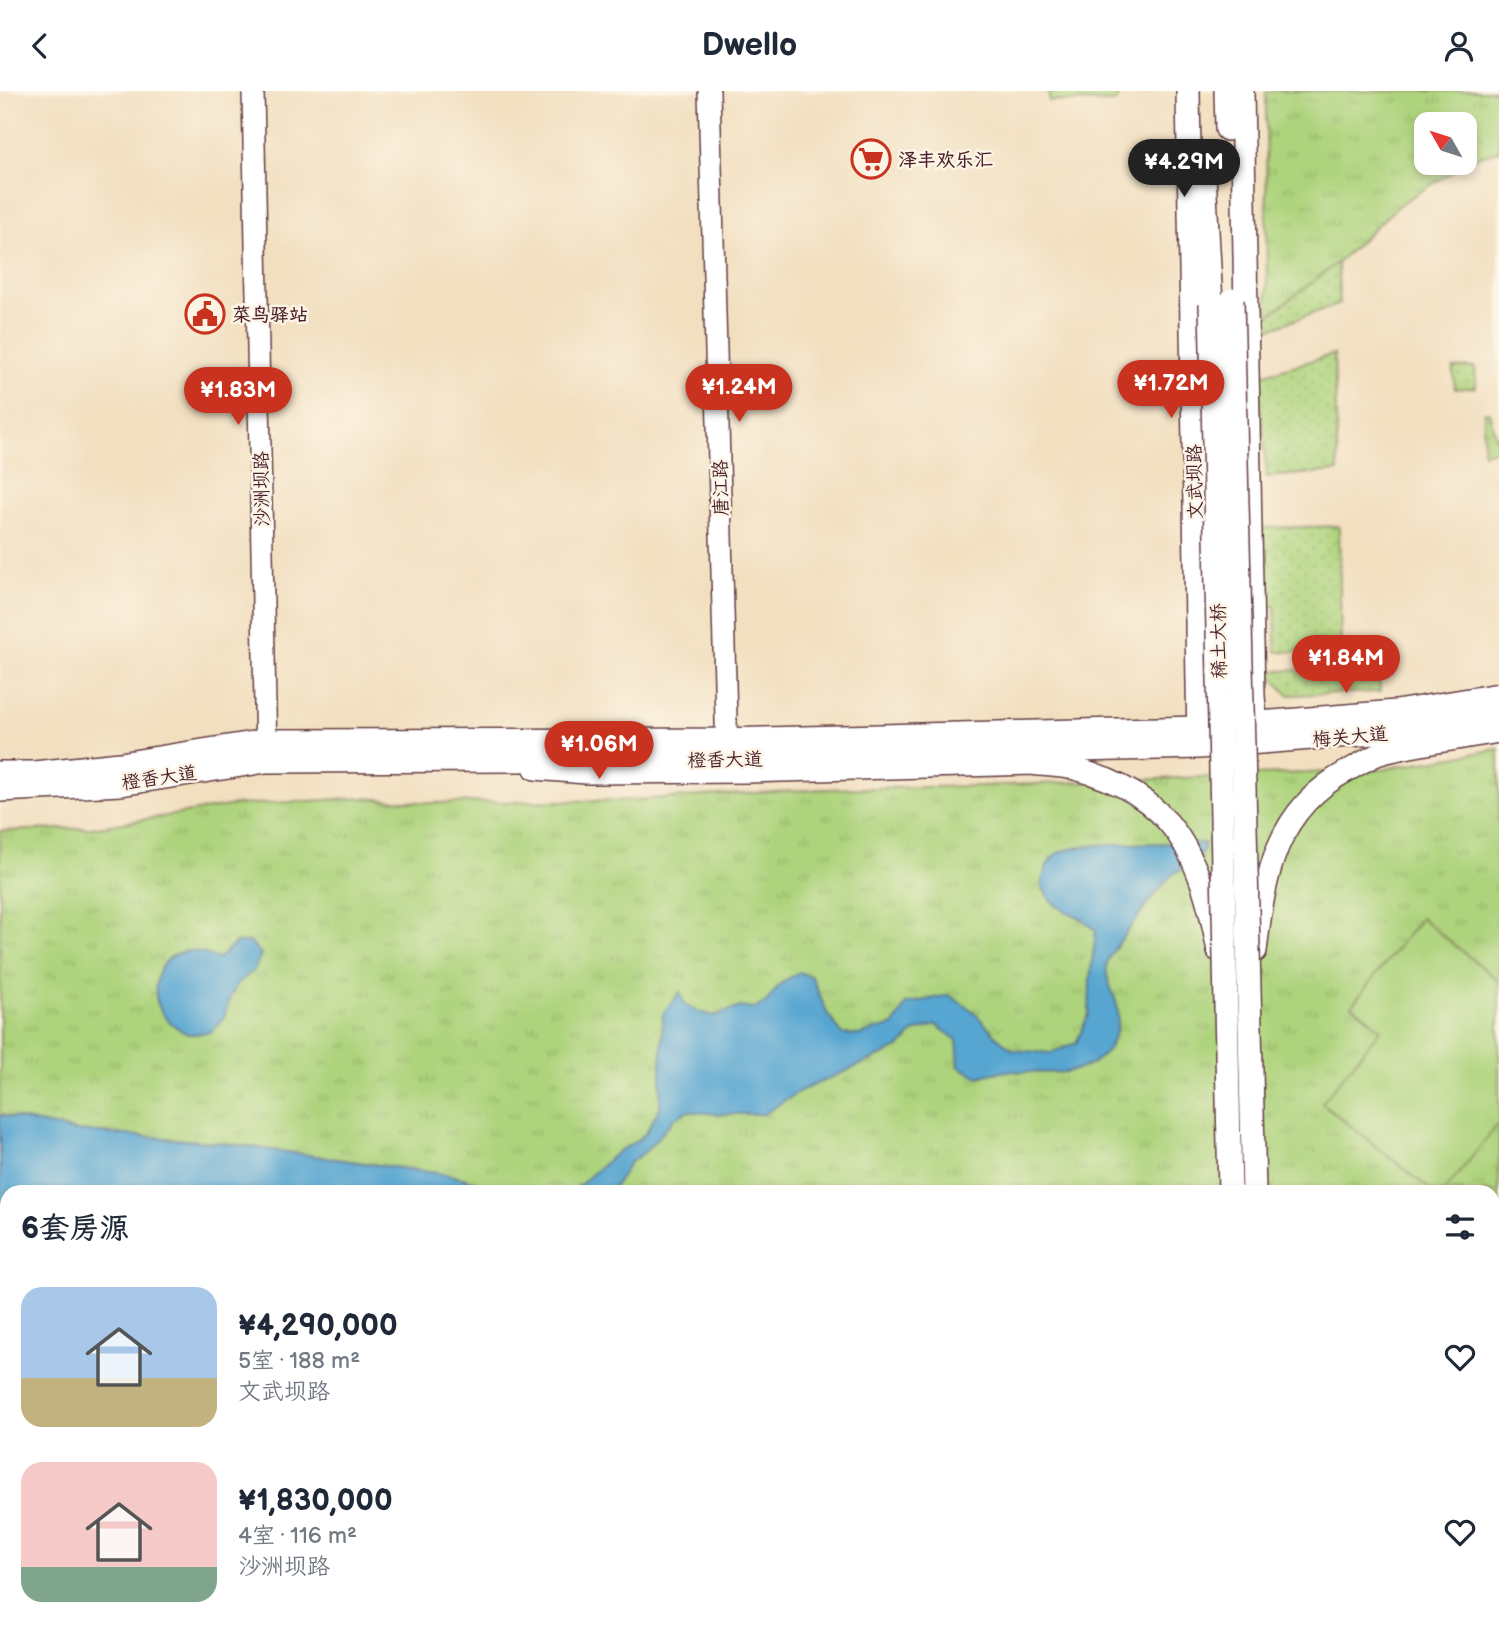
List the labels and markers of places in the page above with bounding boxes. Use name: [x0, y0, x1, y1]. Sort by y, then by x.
supermarket icon: 泽丰欢乐汇: [850, 138, 892, 180]
pin: ¥4.29M: [1127, 139, 1241, 199]
place label: 泽丰欢乐汇: [898, 149, 993, 172]
public building icon: 菜鸟驿站: [184, 293, 226, 335]
place label: 菜鸟驿站: [232, 304, 308, 327]
pin: ¥1.72M: [1114, 361, 1228, 420]
pin: ¥1.24M: [682, 365, 796, 424]
pin: ¥1.83M: [181, 367, 295, 427]
pin: ¥1.84M: [1289, 635, 1403, 695]
pin: ¥1.06M: [542, 721, 656, 781]

